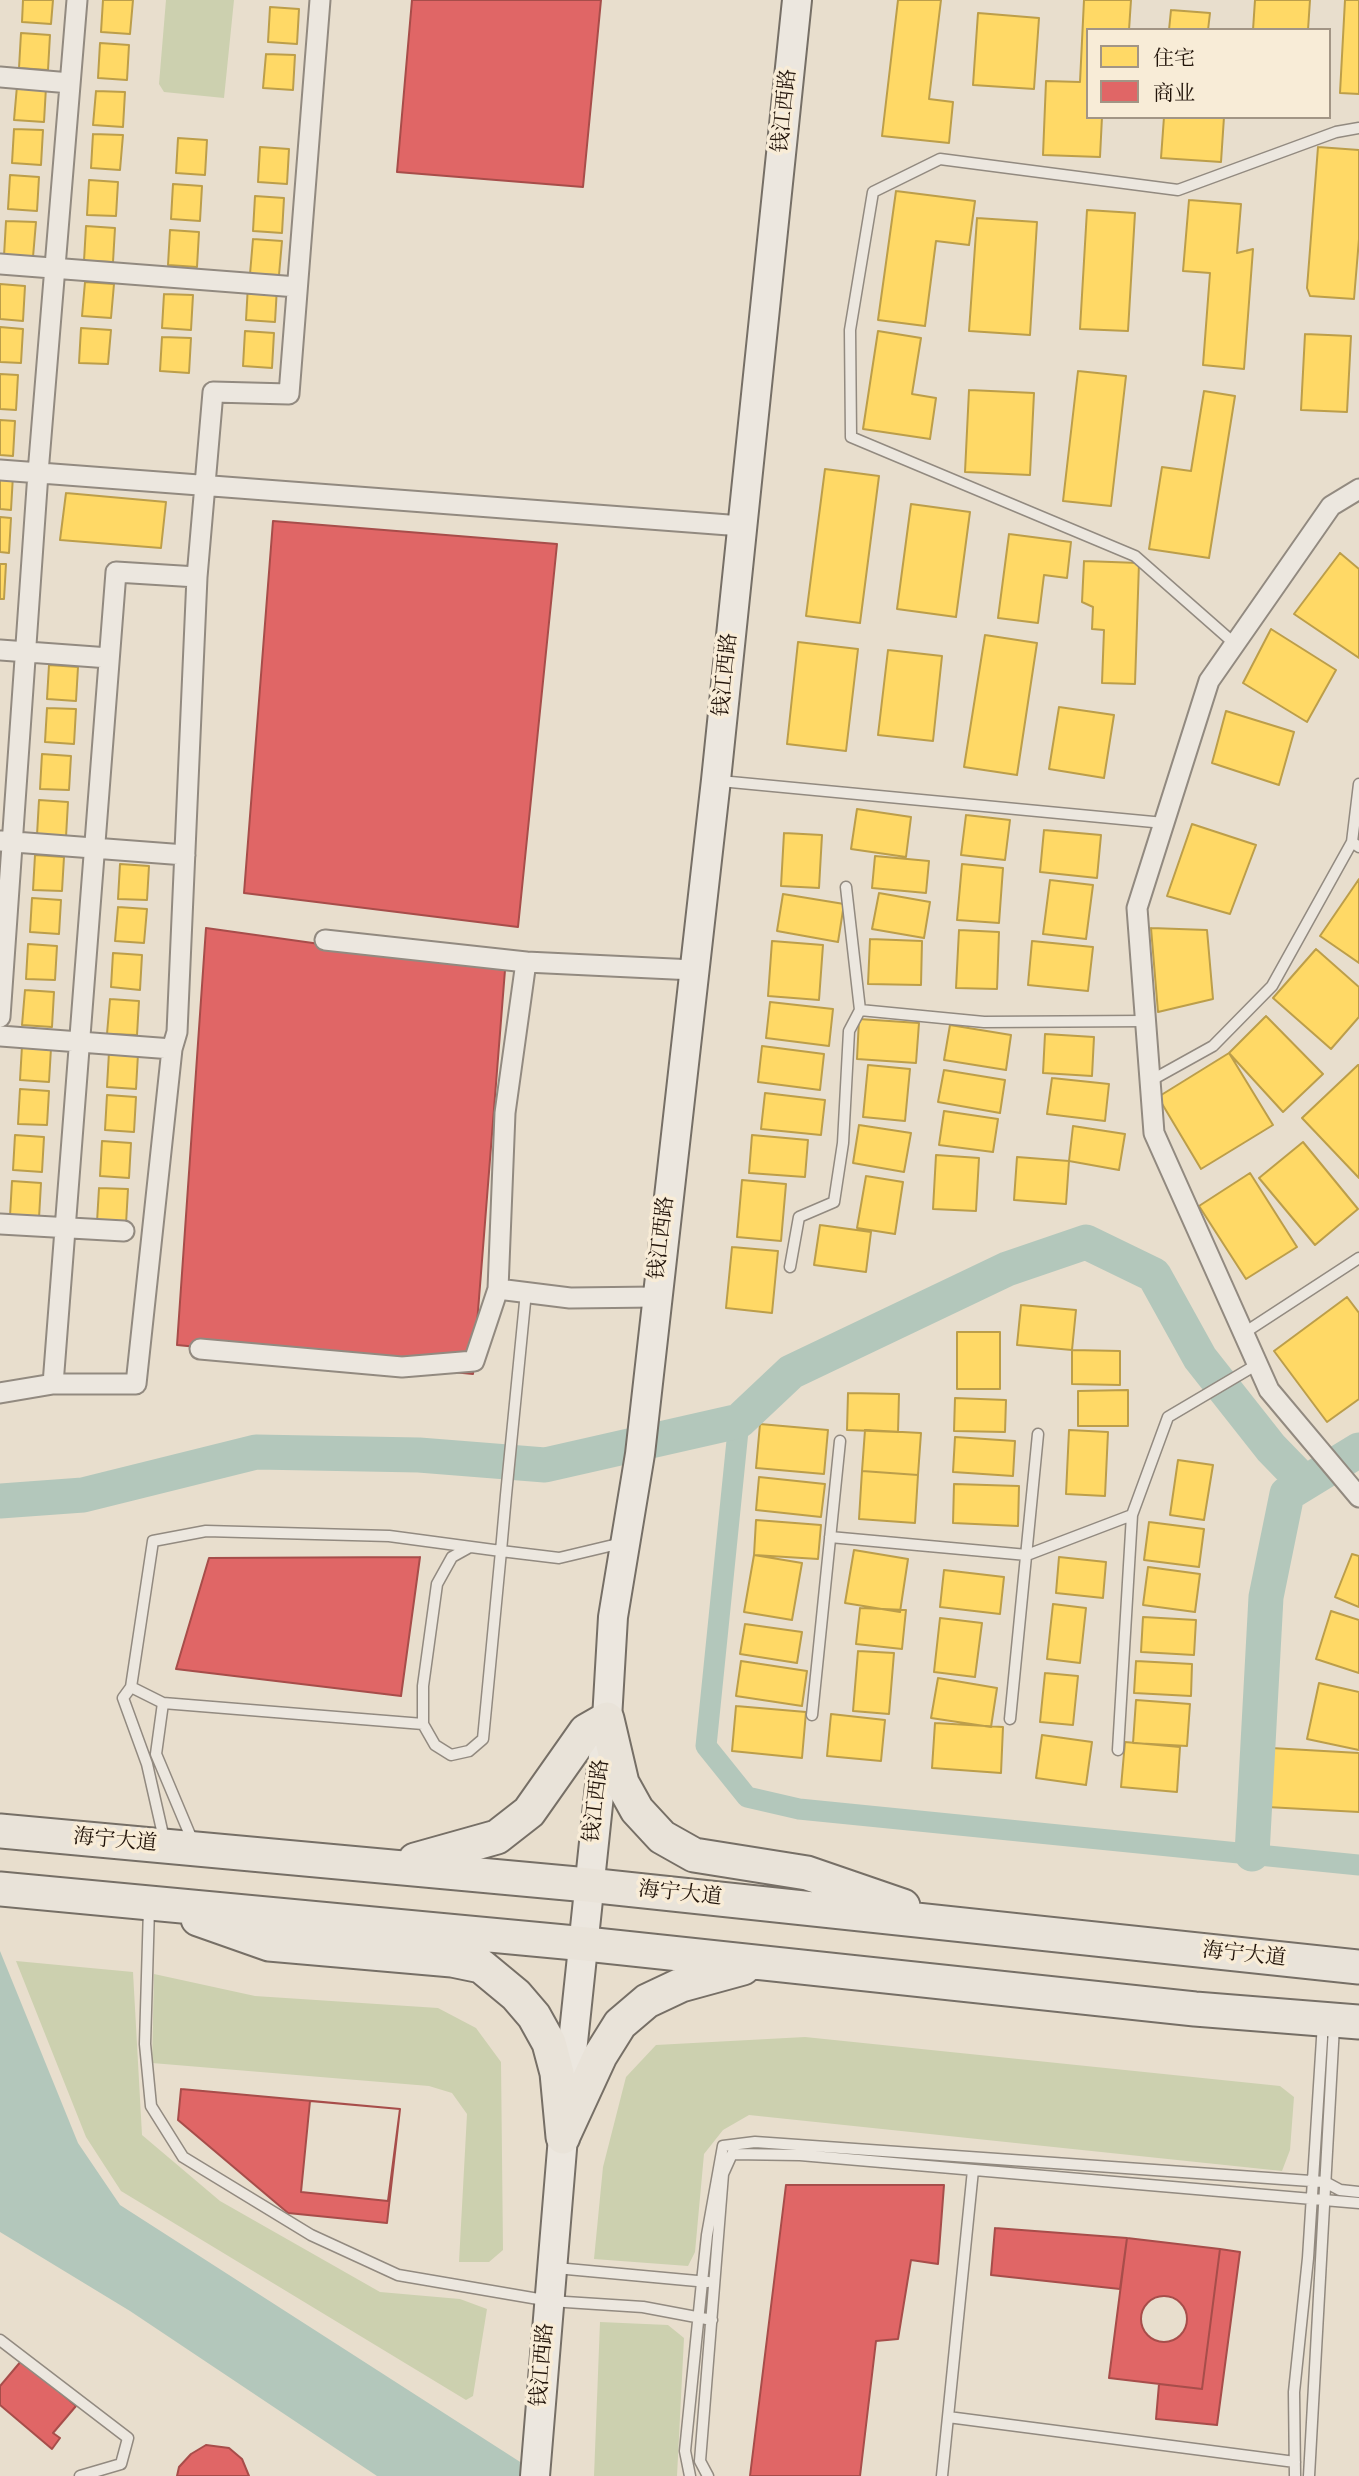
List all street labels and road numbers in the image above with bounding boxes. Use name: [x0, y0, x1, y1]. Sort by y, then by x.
street label: 钱江西路: [769, 68, 803, 154]
street label: 钱江西路: [710, 632, 744, 718]
street label: 钱江西路: [645, 1195, 681, 1281]
street label: 钱江西路: [580, 1758, 616, 1844]
street label: 海宁大道: [72, 1826, 158, 1858]
street label: 海宁大道: [637, 1878, 723, 1912]
street label: 海宁大道: [1201, 1939, 1287, 1973]
street label: 钱江西路: [528, 2322, 560, 2408]

